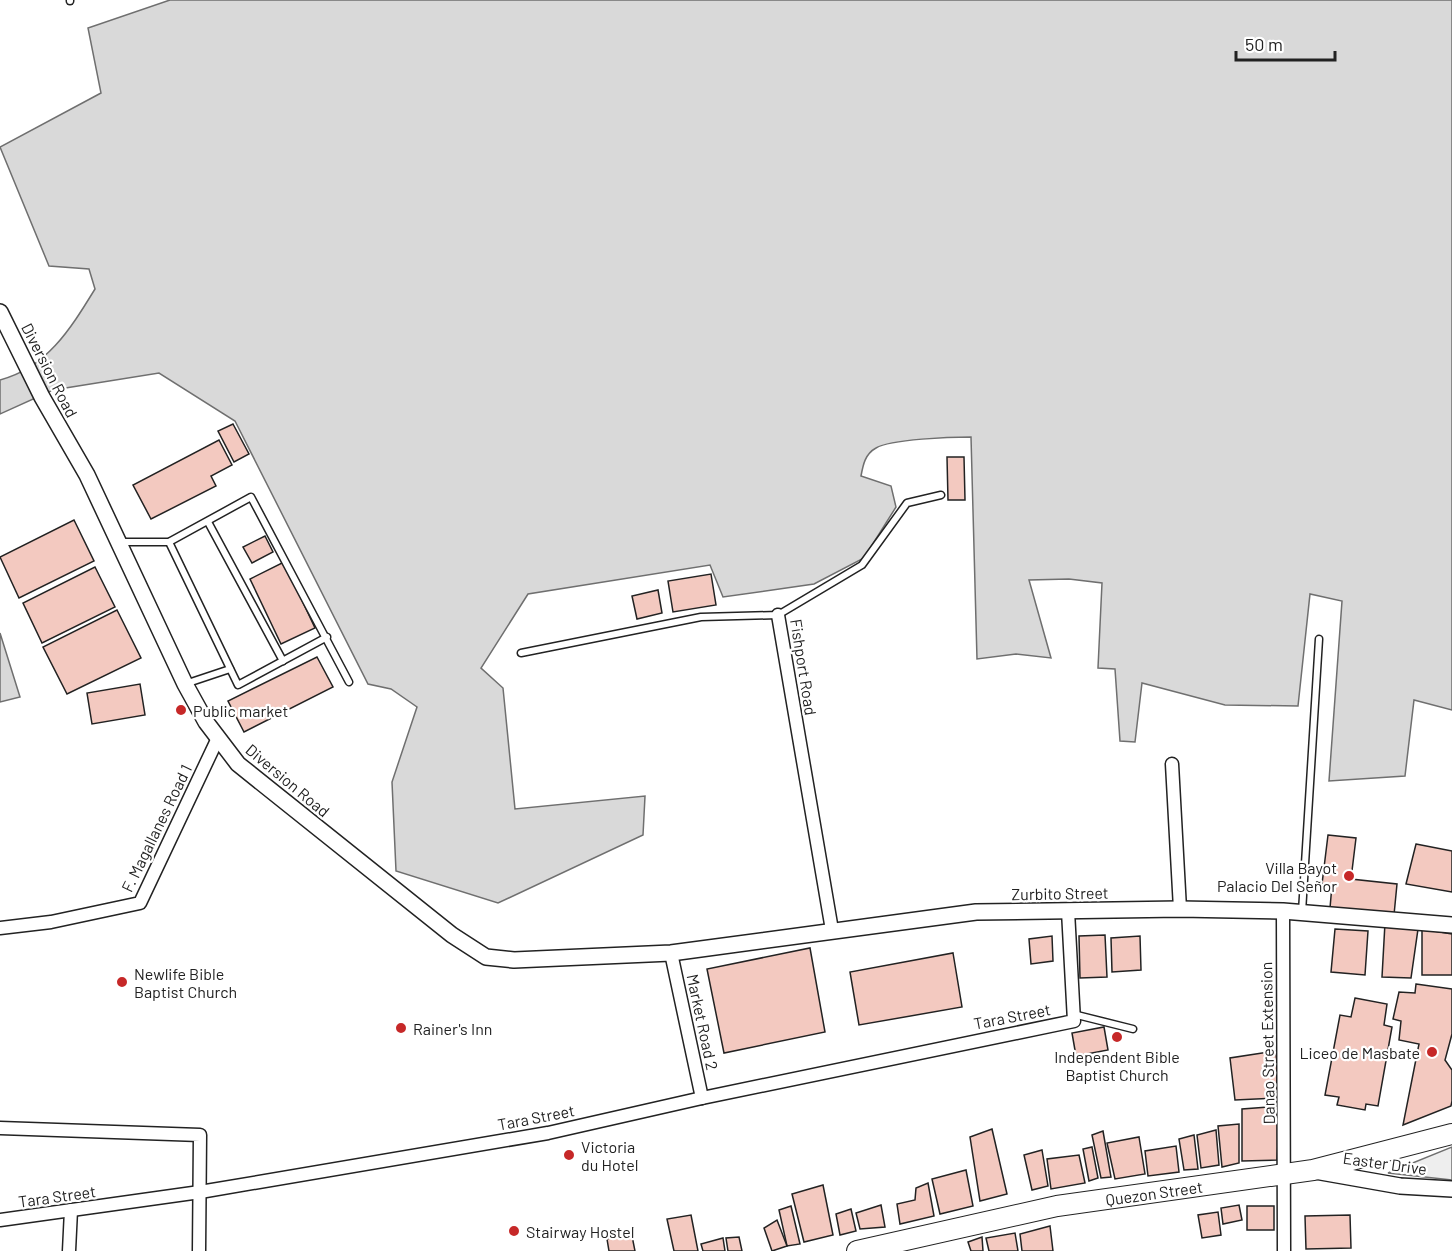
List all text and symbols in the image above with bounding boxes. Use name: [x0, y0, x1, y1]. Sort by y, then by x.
scale bar: [1236, 24, 1335, 62]
text: 50 m: [1245, 33, 1283, 55]
street label: Diversion Road: [18, 320, 82, 420]
street label: Fishport Road: [787, 617, 821, 717]
place label: Public market: [193, 701, 288, 720]
marker: Public market: [174, 703, 188, 717]
street label: Diversion Road: [242, 740, 334, 820]
street label: F. Magallanes Road 1: [117, 761, 195, 895]
place label: Villa Bayot Palacio Del Señor: [1217, 858, 1337, 895]
marker: Villa Bayot Palacio Del Señor: [1342, 869, 1356, 883]
street label: Zurbito Street: [1011, 883, 1109, 903]
street label: Danao Street Extension: [1256, 961, 1278, 1125]
place label: Newlife Bible Baptist Church: [134, 964, 237, 1001]
street label: Market Road 2: [684, 972, 722, 1072]
marker: Newlife Bible Baptist Church: [115, 975, 129, 989]
street label: Tara Street: [972, 999, 1052, 1033]
place label: Rainer's Inn: [413, 1019, 492, 1038]
marker: Rainer's Inn: [394, 1021, 408, 1035]
marker: Independent Bible Baptist Church: [1110, 1030, 1124, 1044]
place label: Liceo de Masbate: [1299, 1043, 1420, 1062]
marker: Liceo de Masbate: [1425, 1045, 1439, 1059]
place label: Independent Bible Baptist Church: [1054, 1047, 1180, 1084]
street label: Tara Street: [496, 1100, 576, 1134]
place label: Victoria du Hotel: [581, 1137, 638, 1174]
marker: Victoria du Hotel: [562, 1148, 576, 1162]
street label: Easter Drive: [1342, 1148, 1428, 1178]
street label: Quezon Street: [1104, 1176, 1204, 1209]
street label: Tara Street: [17, 1181, 97, 1211]
place label: Stairway Hostel: [526, 1222, 634, 1241]
marker: Stairway Hostel: [507, 1224, 521, 1238]

